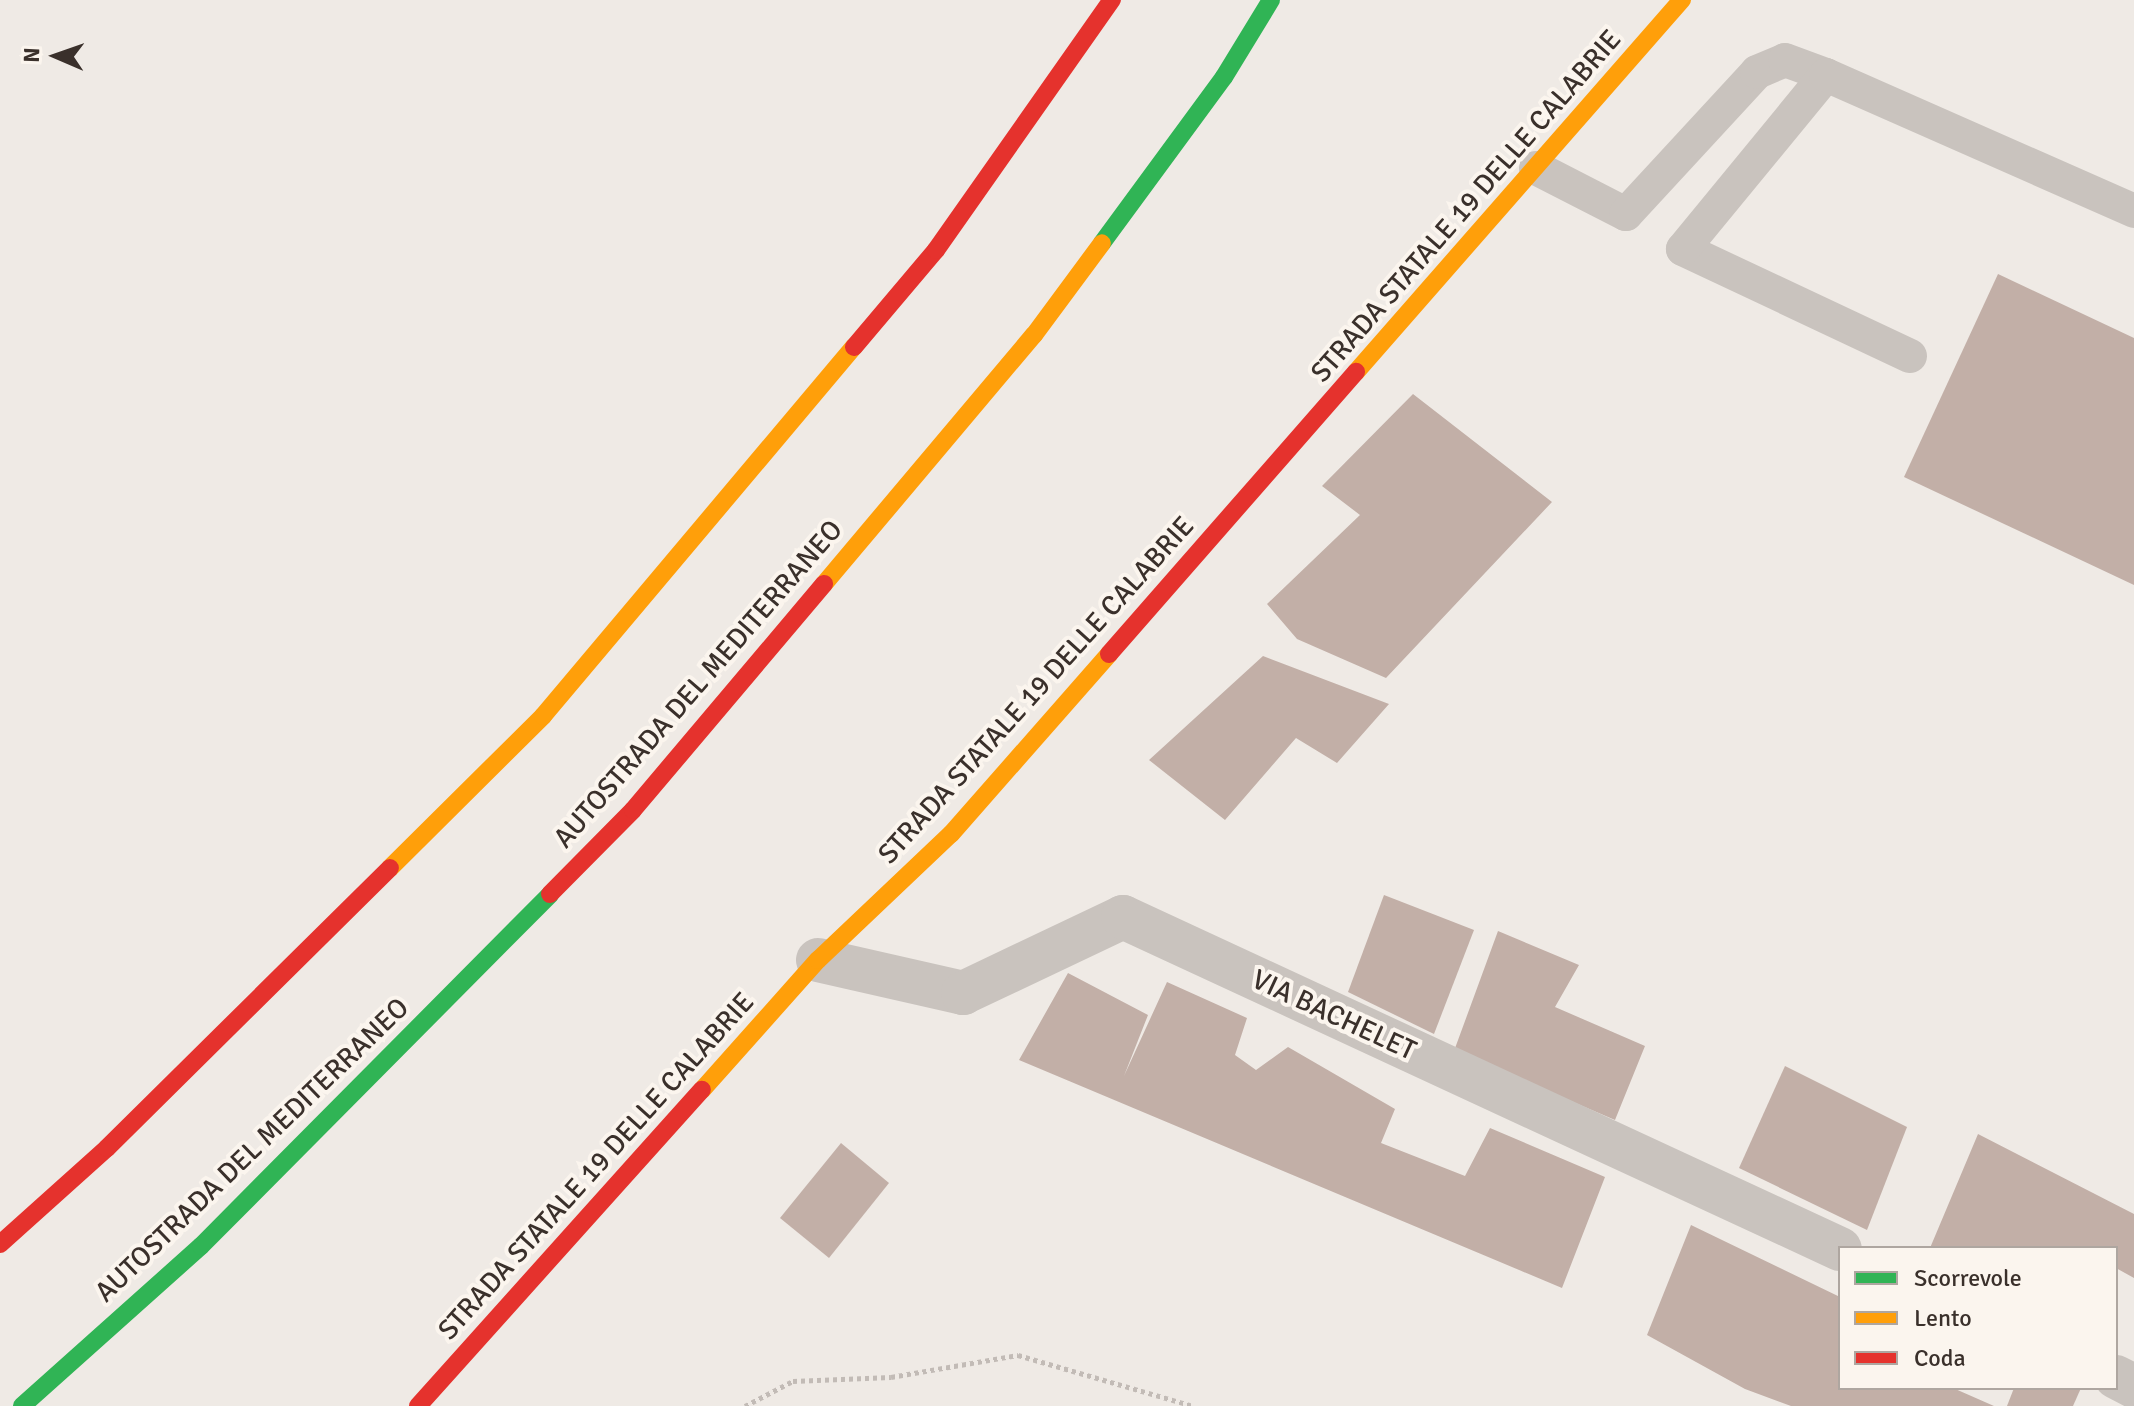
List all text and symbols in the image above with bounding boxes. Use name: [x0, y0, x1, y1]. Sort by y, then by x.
north arrow: [16, 16, 96, 96]
street label: STRADA STATALE 19 DELLE CALABRIE: [1304, 23, 1628, 389]
text: N: [18, 47, 45, 63]
street label: STRADA STATALE 19 DELLE CALABRIE: [871, 509, 1201, 871]
street label: AUTOSTRADA DEL MEDITERRANEO: [547, 513, 849, 855]
street label: VIA BACHELET: [1247, 962, 1421, 1068]
street label: STRADA STATALE 19 DELLE CALABRIE: [431, 985, 761, 1347]
street label: AUTOSTRADA DEL MEDITERRANEO: [88, 991, 416, 1309]
legend: [1838, 1246, 2118, 1390]
text: Scorrevole: [1914, 1263, 2022, 1293]
text: Lento: [1914, 1303, 1972, 1333]
text: Coda: [1914, 1343, 1966, 1373]

